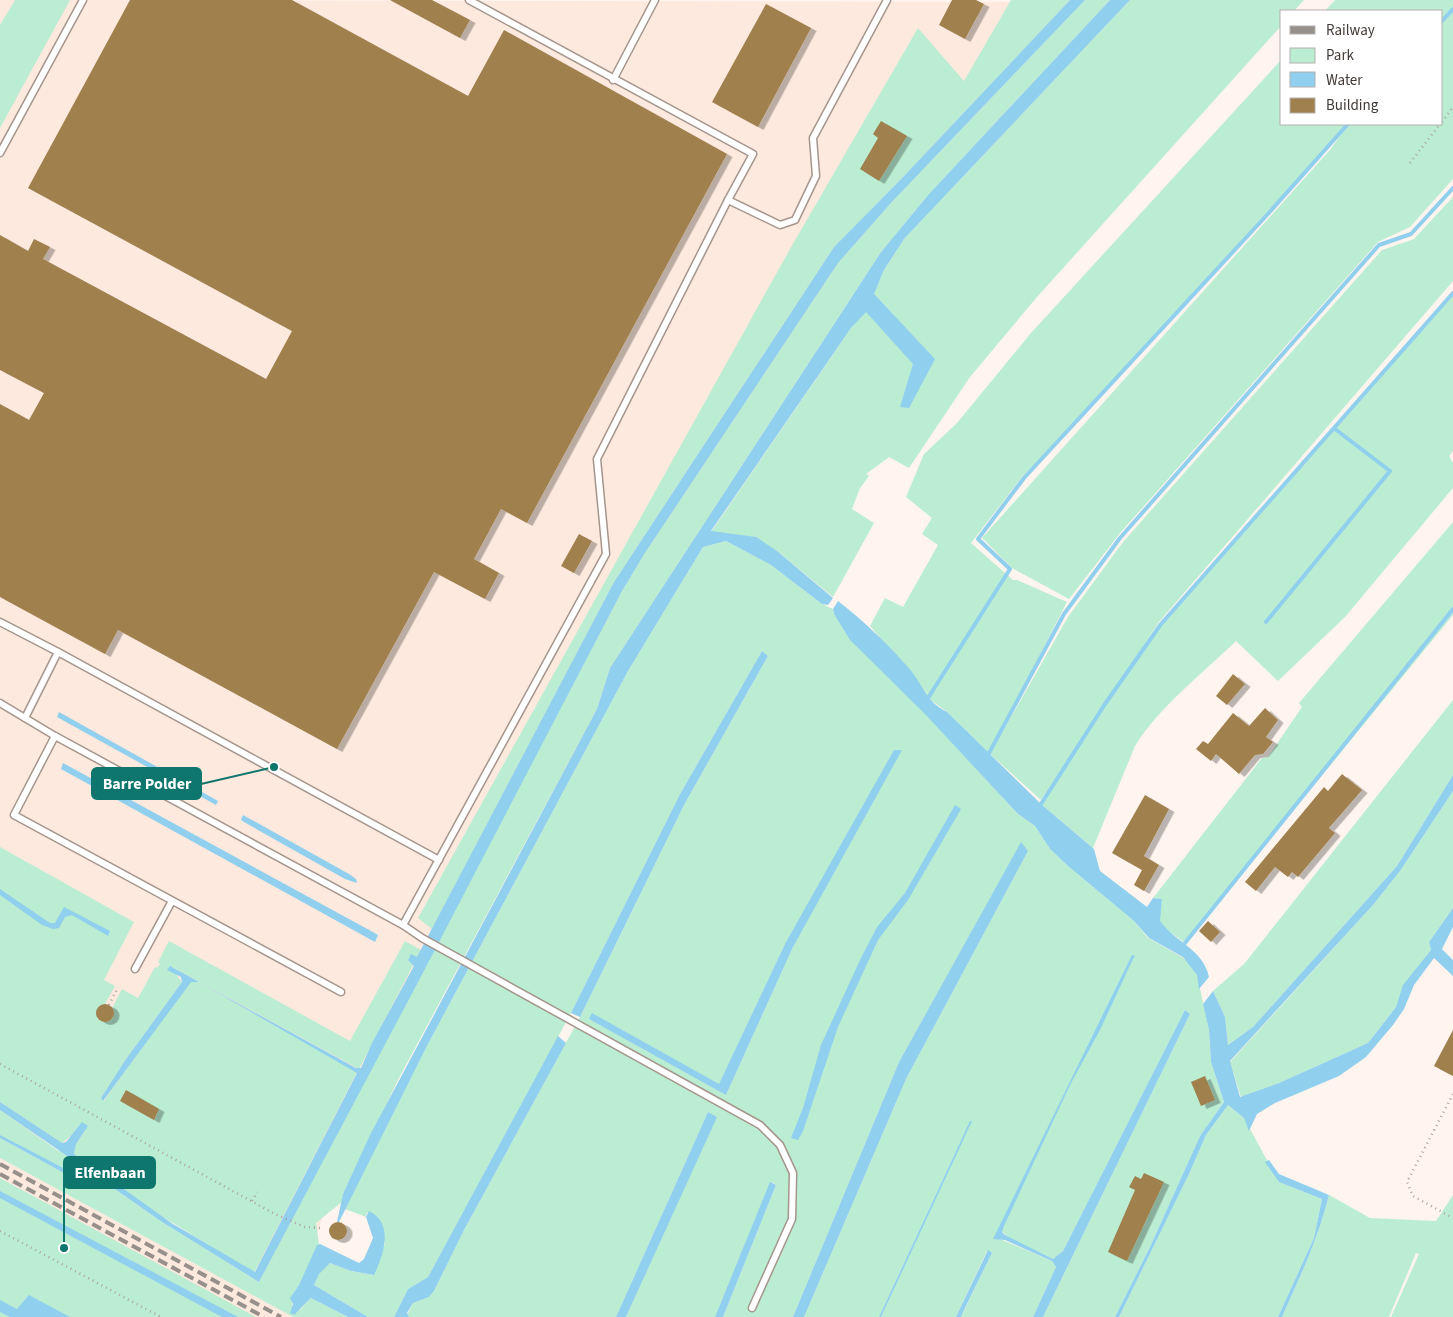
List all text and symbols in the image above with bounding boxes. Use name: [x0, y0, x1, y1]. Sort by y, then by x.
legend: [1280, 10, 1443, 125]
text: Railway: [1326, 20, 1375, 41]
text: Park: [1326, 45, 1355, 66]
text: Water: [1326, 70, 1363, 91]
text: Building: [1326, 95, 1379, 116]
callout: Barre Polder: [92, 768, 201, 799]
text: Barre Polder: [103, 773, 192, 795]
callout: Elfenbaan: [64, 1157, 155, 1188]
text: Elfenbaan: [74, 1162, 146, 1184]

